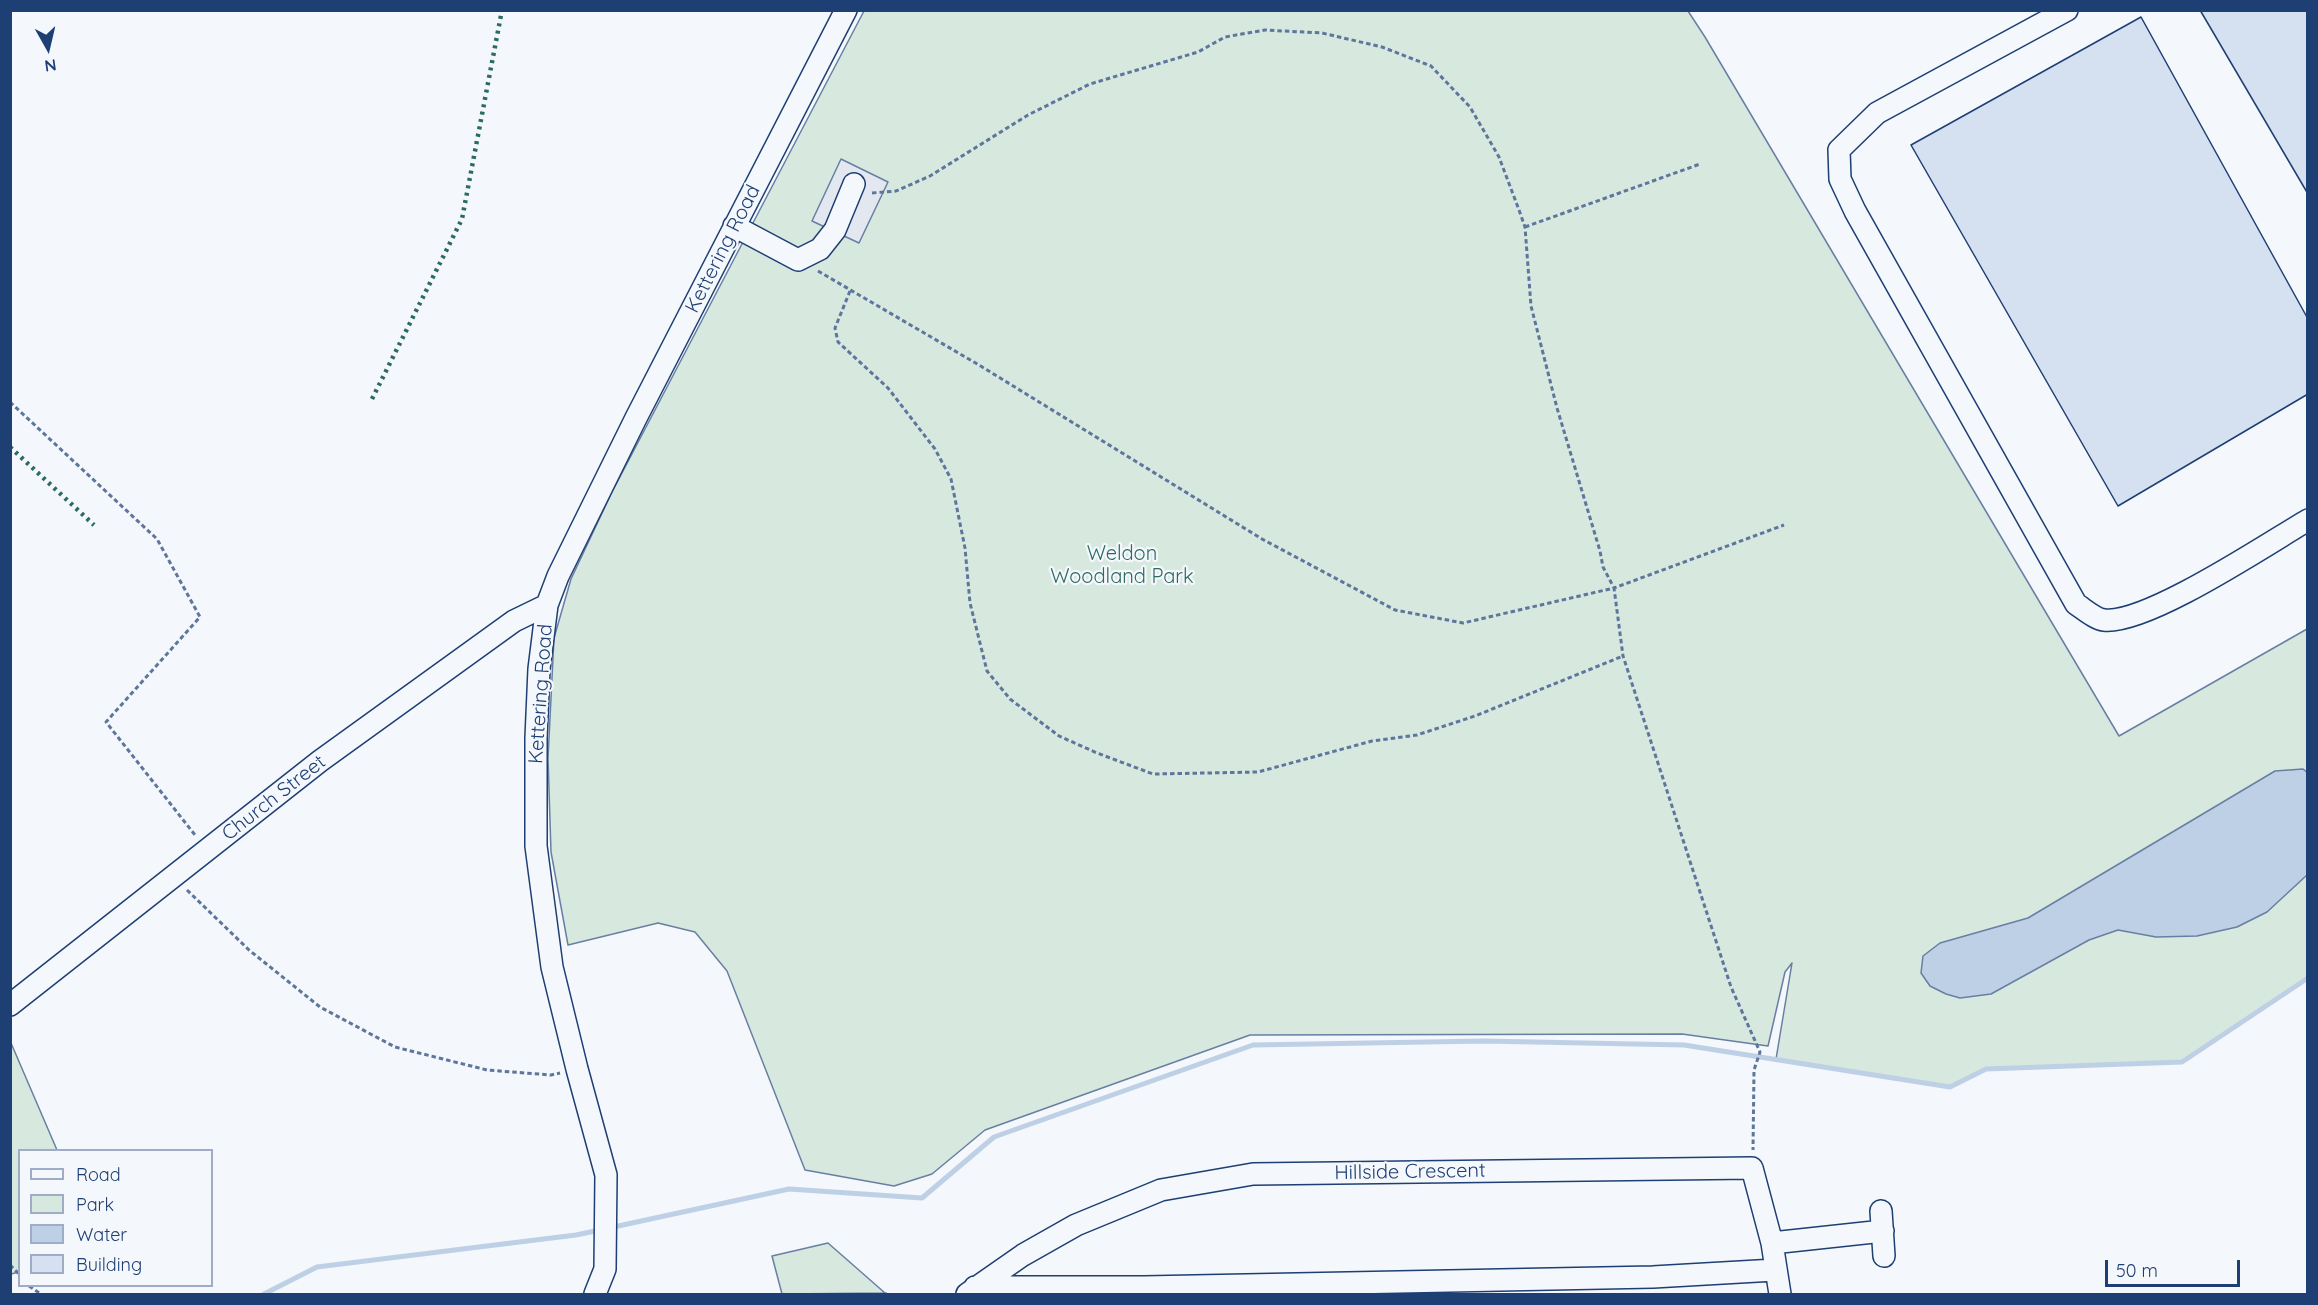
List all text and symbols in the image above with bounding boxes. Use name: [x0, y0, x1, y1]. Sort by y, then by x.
north arrow: [18, 18, 78, 78]
text: N: [43, 55, 58, 77]
street label: Kettering Road: [680, 181, 766, 317]
park label: Weldon Woodland Park: [1050, 542, 1194, 589]
street label: Kettering Road: [524, 623, 558, 765]
street label: Church Street: [217, 750, 331, 846]
legend: [18, 1149, 213, 1287]
street label: Hillside Crescent: [1334, 1159, 1486, 1185]
text: Road: [76, 1163, 121, 1186]
text: Park: [76, 1193, 114, 1216]
text: Water: [76, 1223, 127, 1246]
scale bar: [2108, 1248, 2243, 1286]
text: Building: [76, 1253, 142, 1276]
text: 50 m: [2116, 1259, 2158, 1282]

